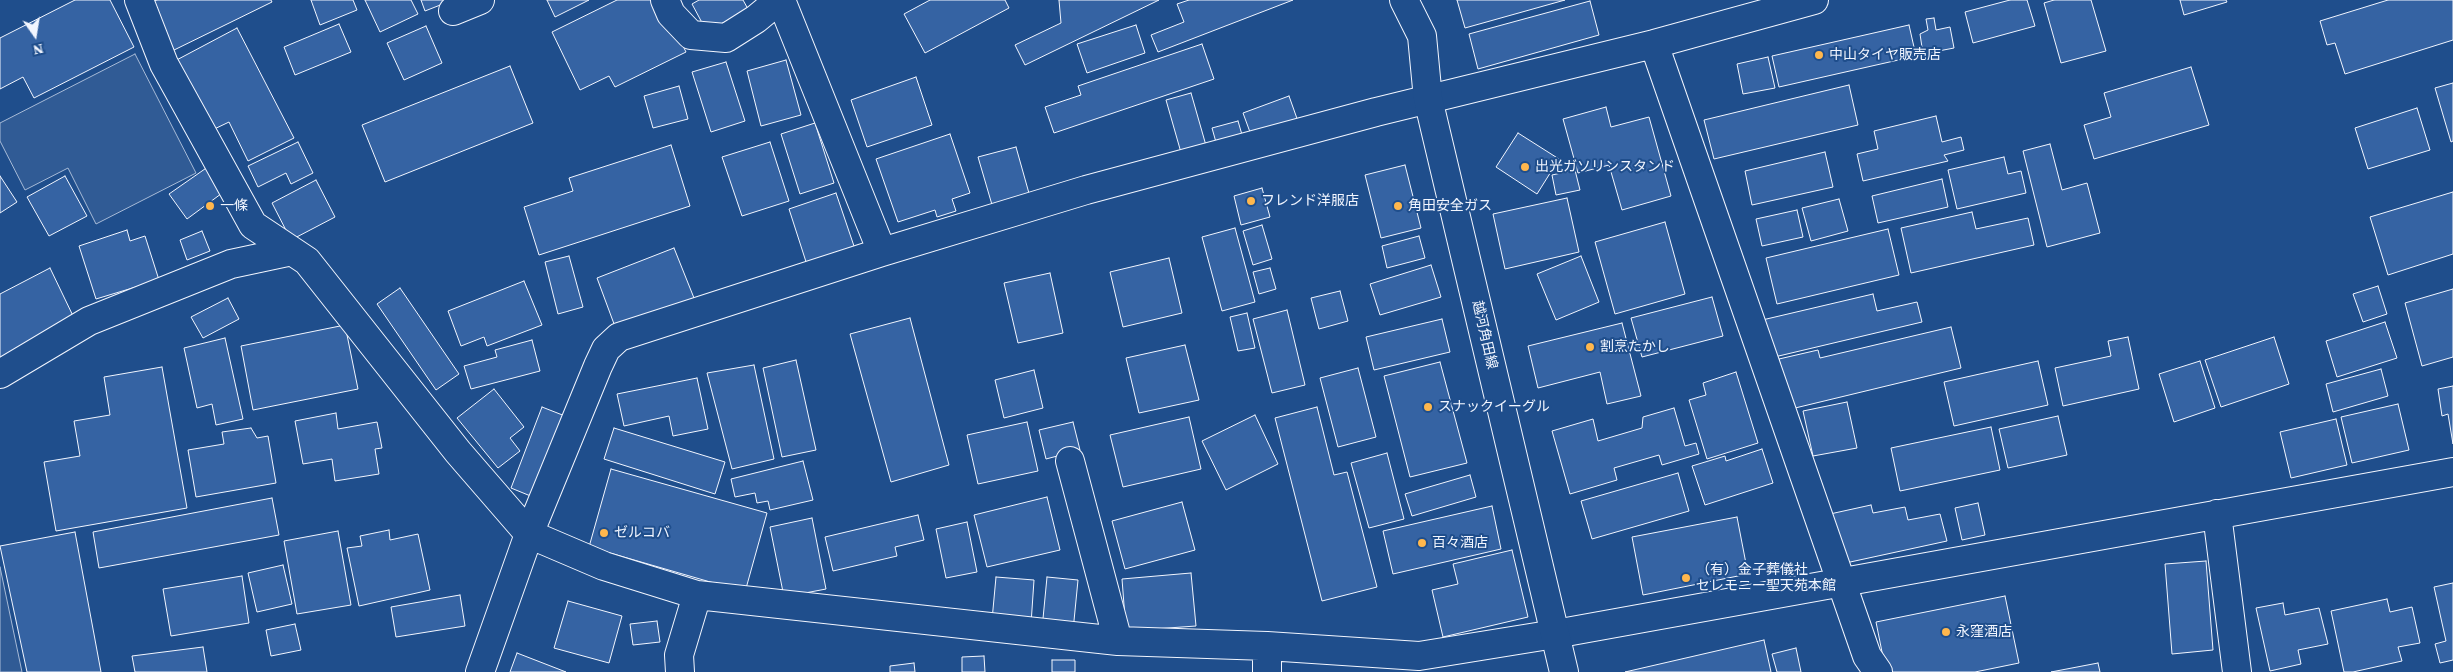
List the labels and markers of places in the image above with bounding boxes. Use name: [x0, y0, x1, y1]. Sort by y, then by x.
place label: 中山タイヤ販売店: [1829, 47, 1941, 63]
marker: 中山タイヤ販売店: [1813, 49, 1825, 61]
place label: 出光ガソリンスタンド: [1535, 159, 1675, 175]
marker: 出光ガソリンスタンド: [1519, 161, 1531, 173]
place label: フレンド洋服店: [1261, 193, 1359, 209]
marker: フレンド洋服店: [1245, 195, 1257, 207]
place label: 一條: [220, 198, 248, 214]
place label: 角田安全ガス: [1408, 198, 1492, 214]
marker: 一條: [204, 200, 216, 212]
marker: 角田安全ガス: [1392, 200, 1404, 212]
place label: 割烹たかし: [1600, 339, 1670, 355]
marker: 割烹たかし: [1584, 341, 1596, 353]
place label: スナックイーグル: [1438, 399, 1550, 415]
marker: スナックイーグル: [1422, 401, 1434, 413]
place label: ゼルコバ: [614, 525, 670, 541]
marker: ゼルコバ: [598, 527, 610, 539]
place label: 百々酒店: [1432, 535, 1488, 551]
marker: 百々酒店: [1416, 537, 1428, 549]
place label: （有）金子葬儀社 セレモニー聖天苑本館: [1696, 562, 1836, 594]
marker: （有）金子葬儀社 セレモニー聖天苑本館: [1680, 572, 1692, 584]
place label: 永窪酒店: [1956, 624, 2012, 640]
marker: 永窪酒店: [1940, 626, 1952, 638]

